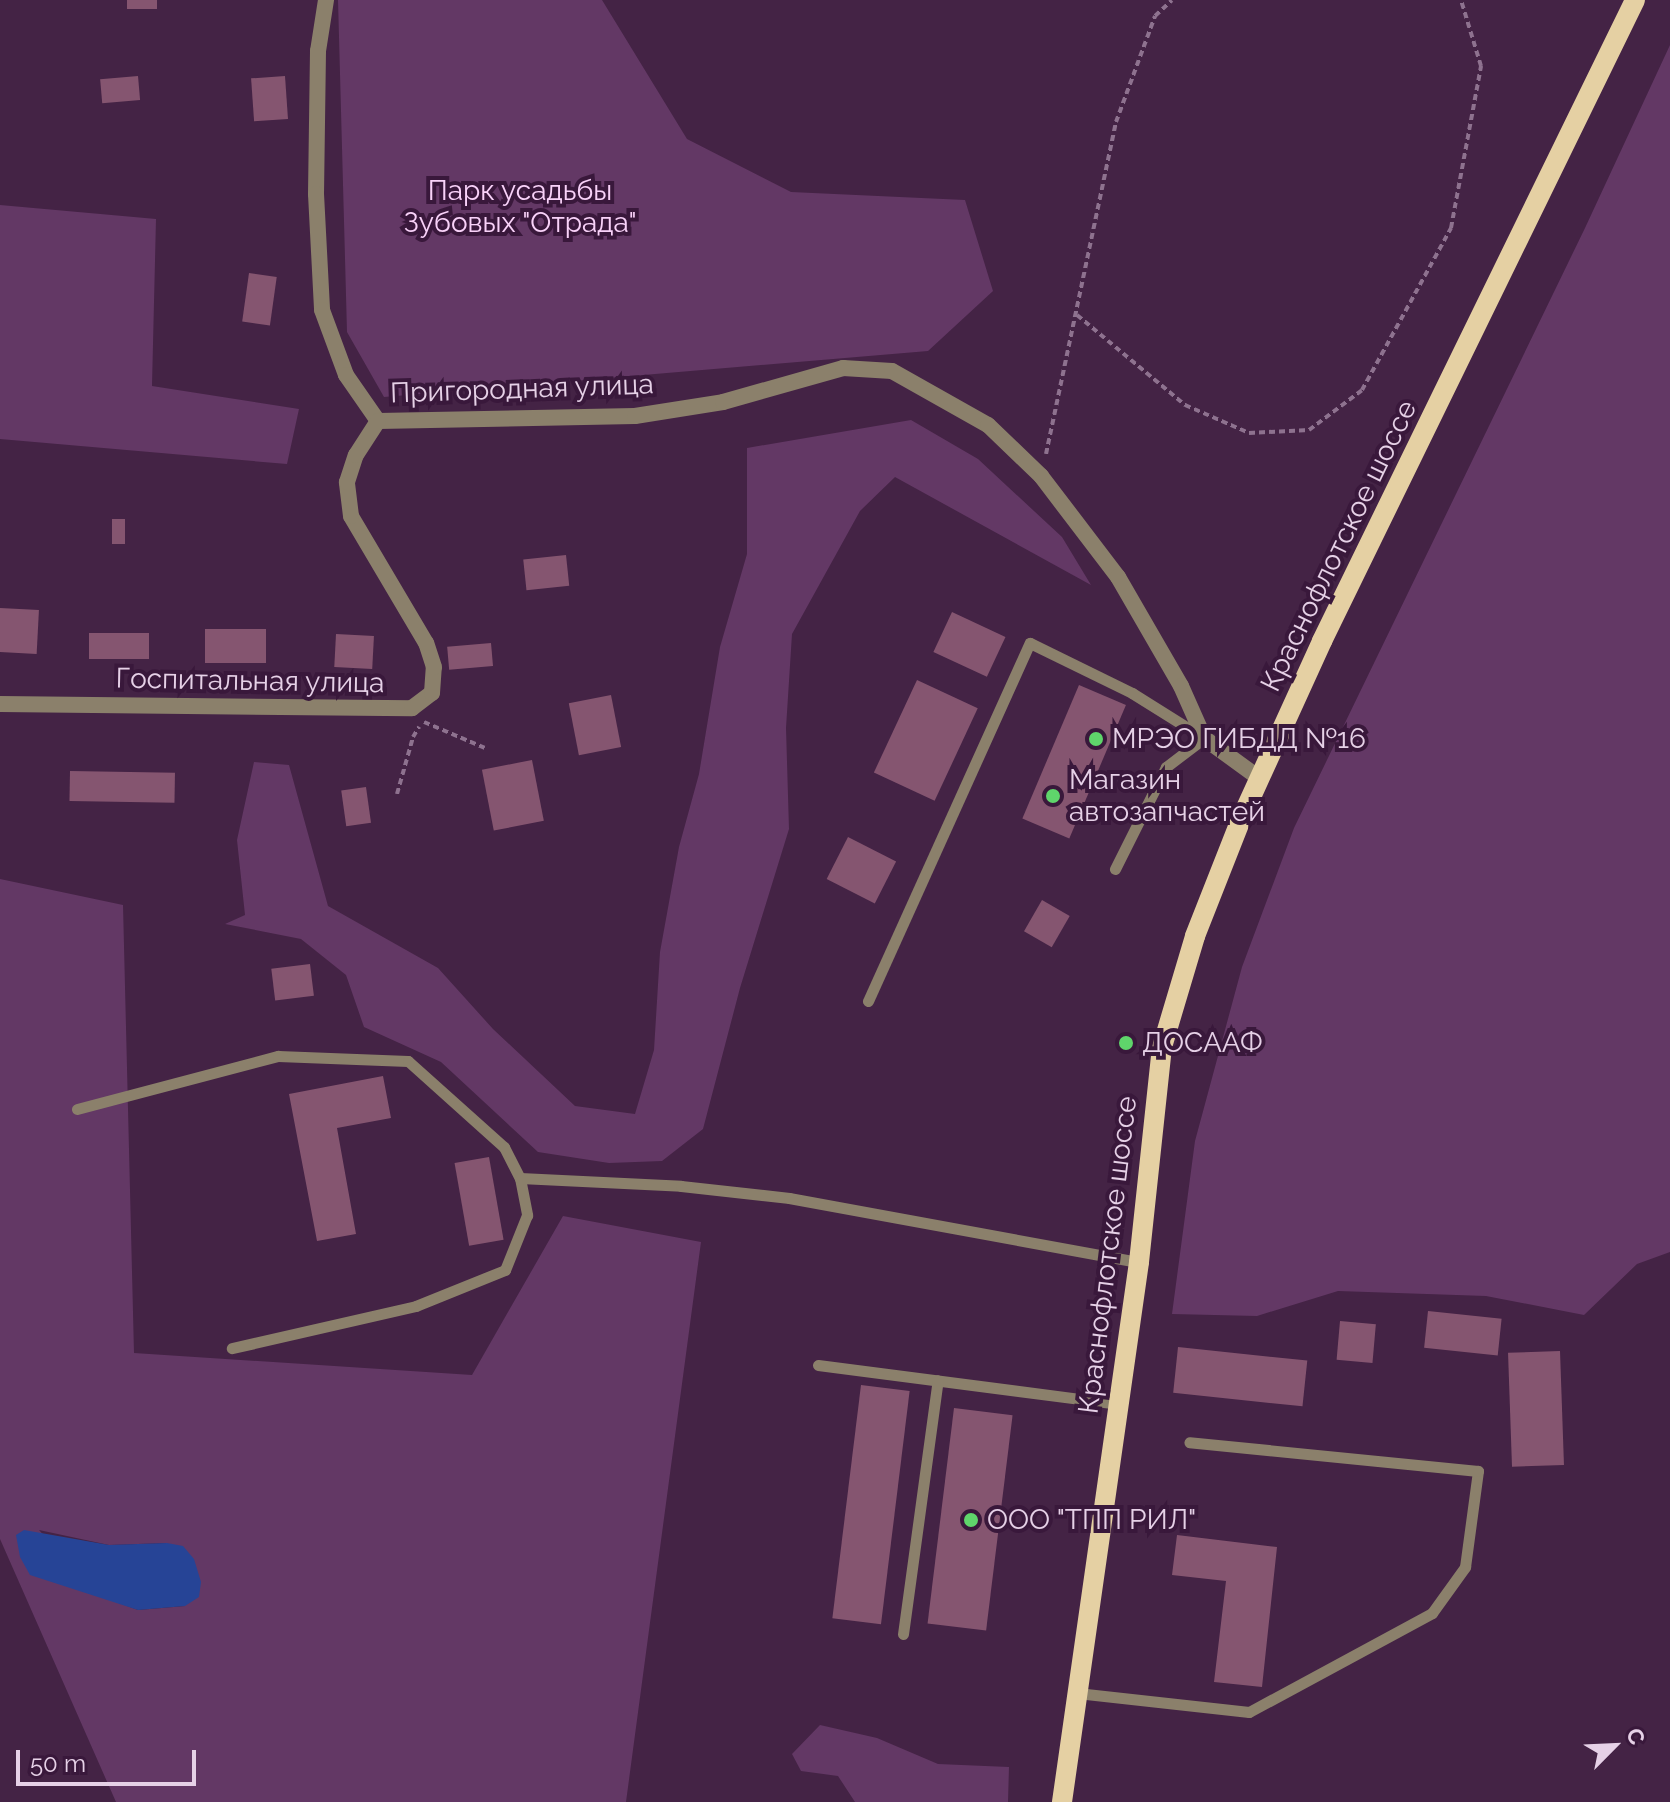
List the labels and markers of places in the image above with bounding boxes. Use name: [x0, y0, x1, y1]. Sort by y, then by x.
place label: МРЭО ГИБДД №16: [1112, 722, 1366, 756]
marker: МРЭО ГИБДД №16: [1087, 730, 1105, 748]
place label: Магазин автозапчастей: [1069, 763, 1265, 829]
marker: Магазин автозапчастей: [1044, 787, 1062, 805]
place label: ДОСААФ: [1142, 1026, 1263, 1060]
marker: ДОСААФ: [1117, 1034, 1135, 1052]
place label: ООО "ТПП РИЛ": [987, 1503, 1197, 1537]
marker: ООО "ТПП РИЛ": [962, 1511, 980, 1529]

